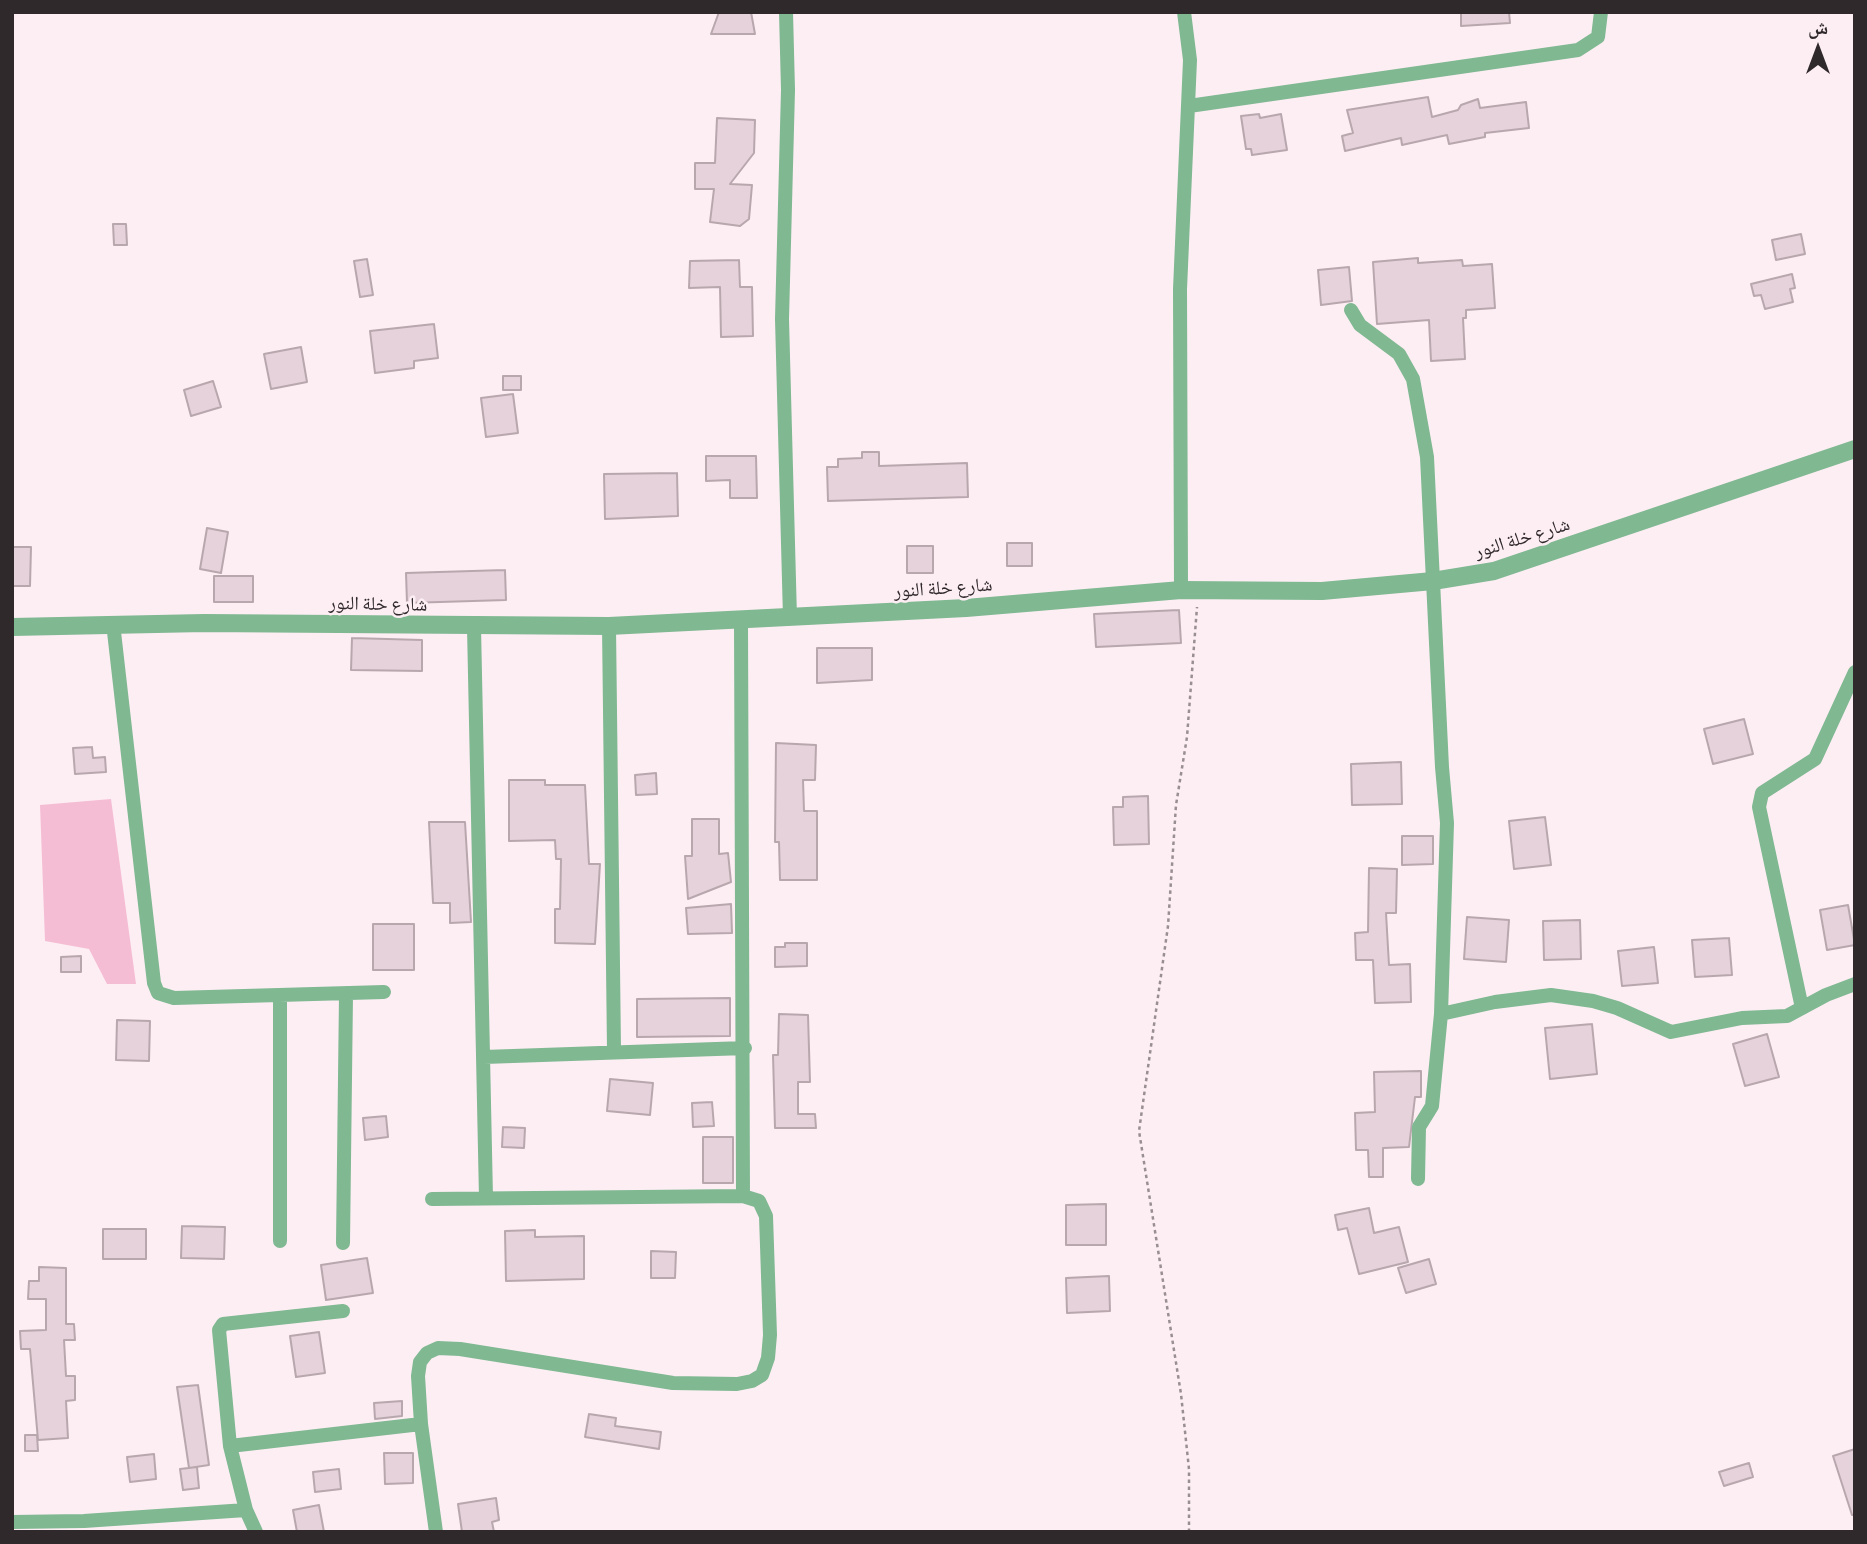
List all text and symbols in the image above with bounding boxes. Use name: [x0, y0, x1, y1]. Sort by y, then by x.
north arrow: [1783, 14, 1853, 84]
text: ش: [1808, 17, 1828, 38]
street label: شارع خلة النور: [1471, 513, 1573, 563]
street label: شارع خلة النور: [893, 573, 993, 603]
street label: شارع خلة النور: [328, 592, 428, 616]

